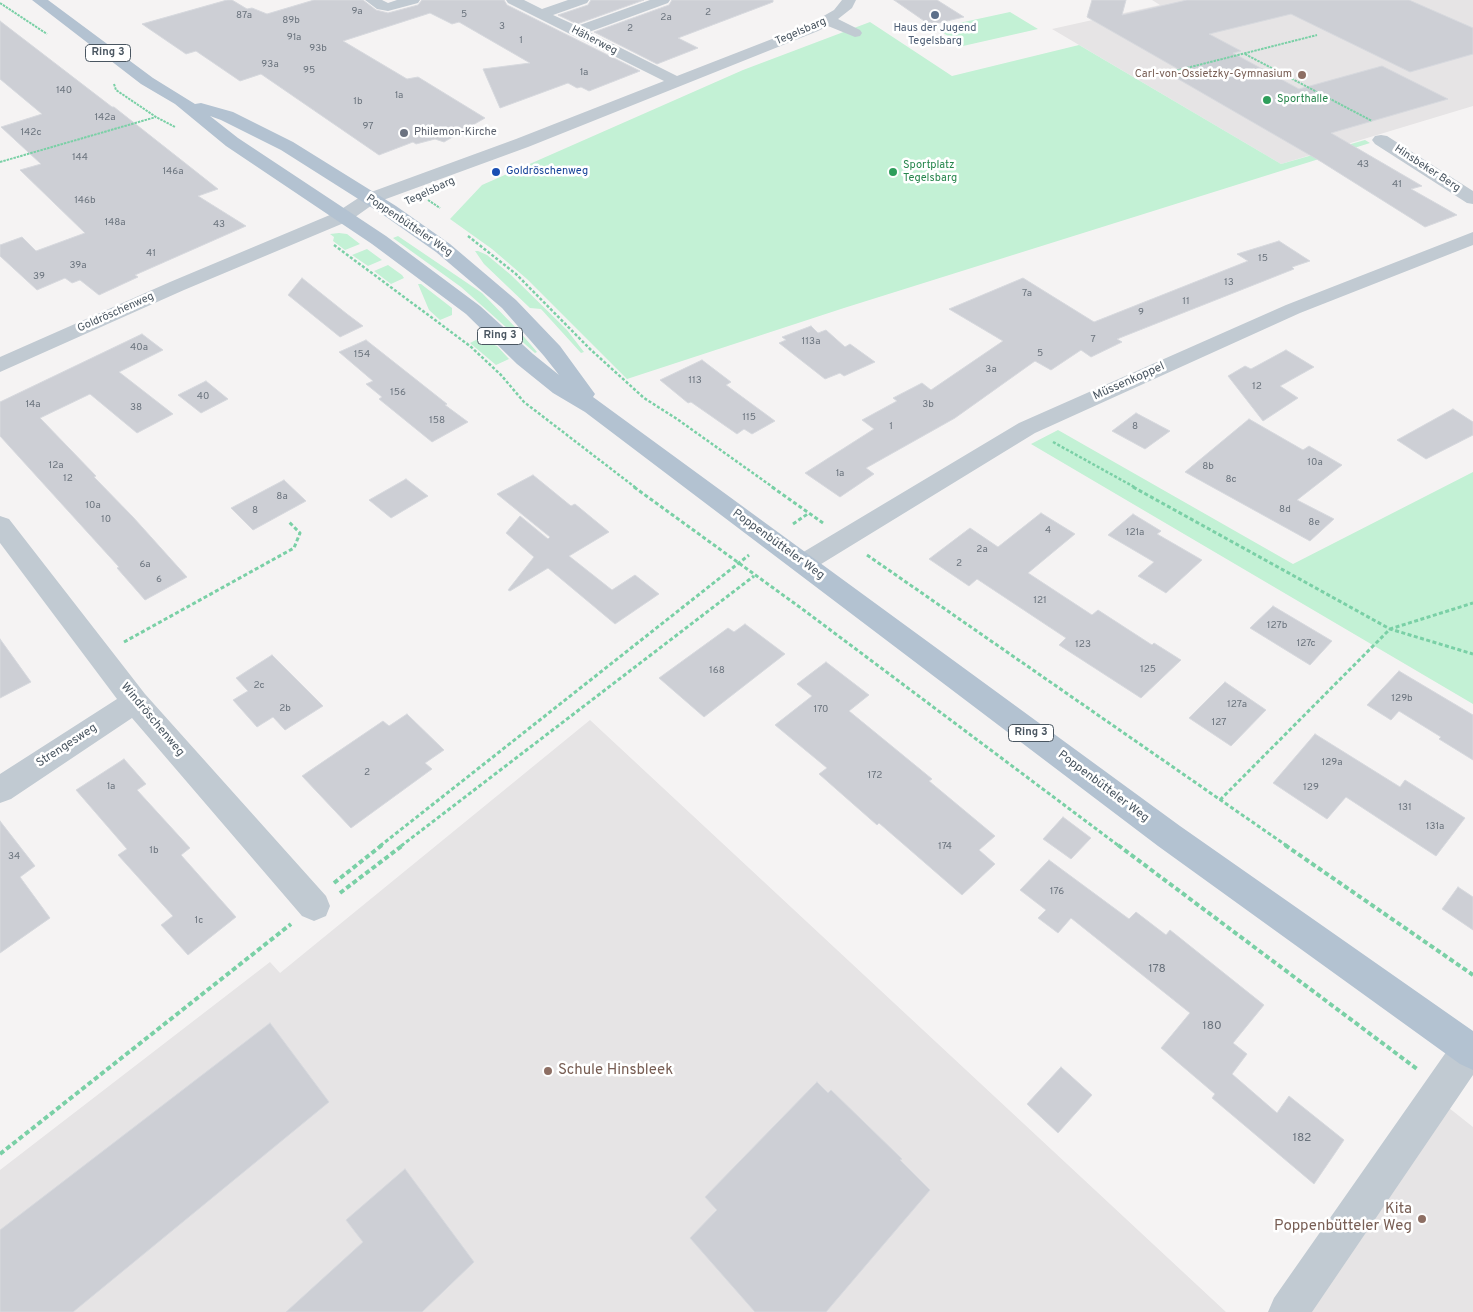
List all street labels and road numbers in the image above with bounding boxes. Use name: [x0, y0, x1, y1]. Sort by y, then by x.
street label: Tegelsbarg: [774, 15, 828, 49]
street label: Häherweg: [569, 24, 619, 58]
road number: Ring 3: [86, 44, 130, 62]
street label: Hinsbeker Berg: [1392, 143, 1462, 195]
street label: Tegelsbarg: [403, 175, 457, 209]
street label: Poppenbütteler Weg: [363, 192, 455, 260]
street label: Goldröschenweg: [76, 290, 156, 336]
road number: Ring 3: [478, 328, 522, 344]
street label: Müssenkoppel: [1091, 360, 1167, 404]
street label: Poppenbütteler Weg: [729, 507, 827, 583]
street label: Windröschenweg: [117, 680, 187, 760]
street label: Strengesweg: [34, 721, 100, 771]
road number: Ring 3: [1008, 724, 1054, 741]
street label: Poppenbütteler Weg: [1055, 748, 1151, 826]

